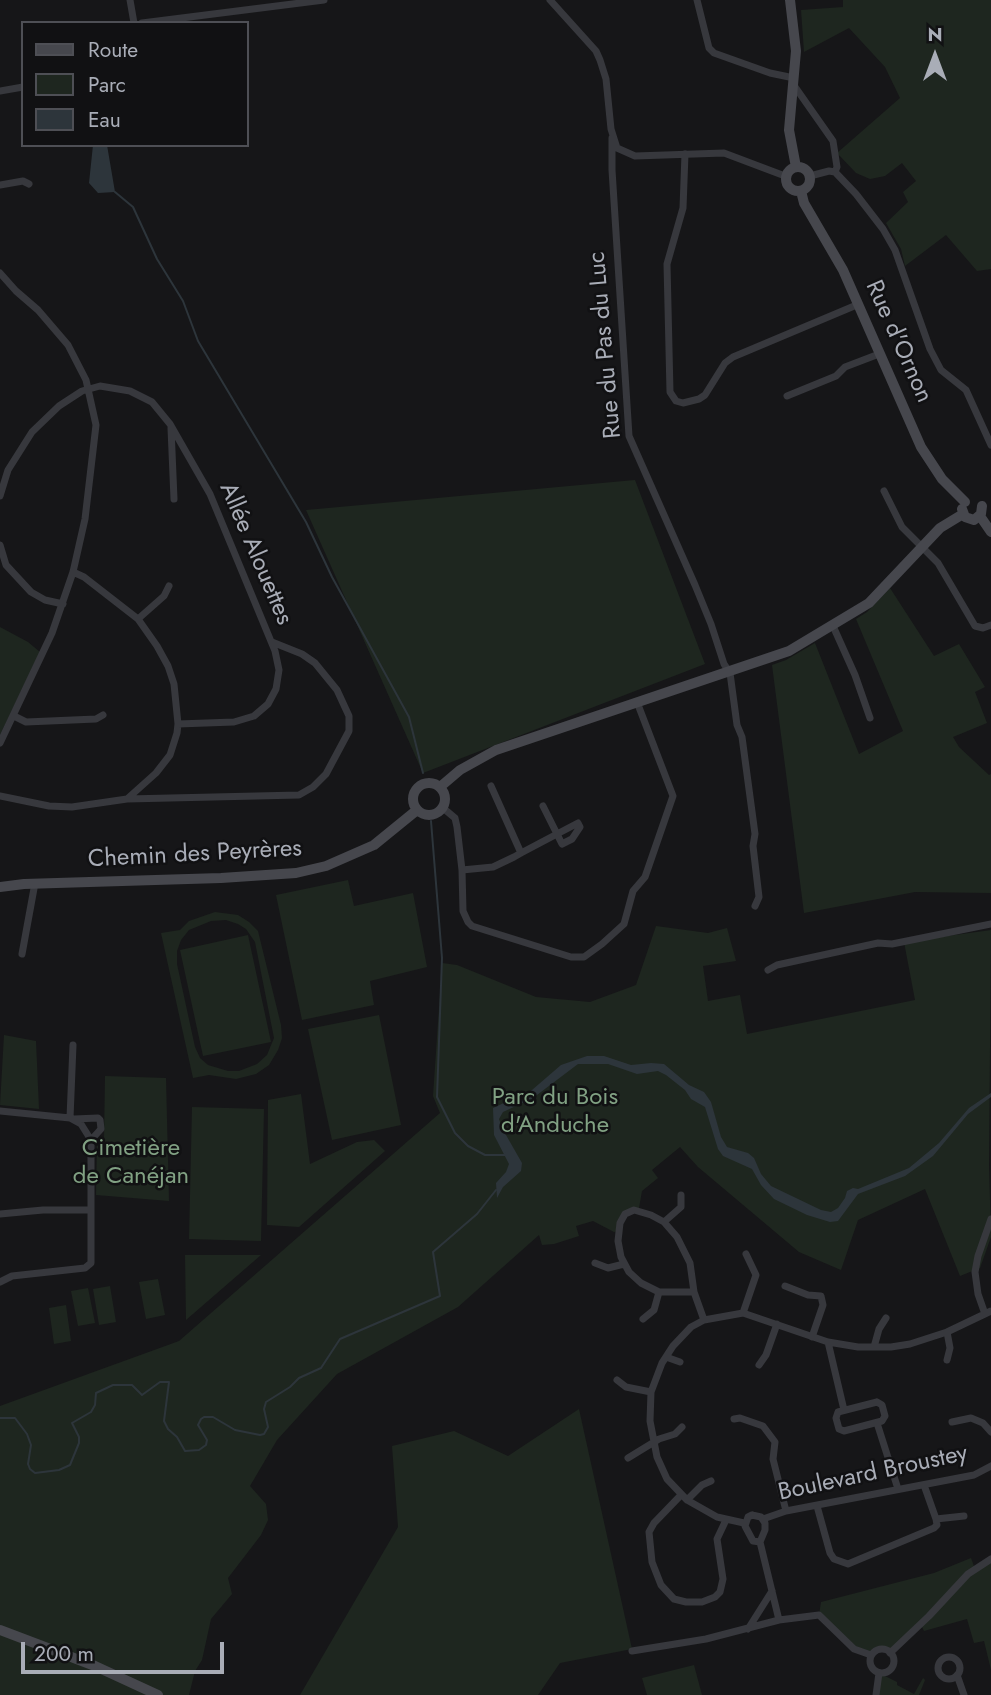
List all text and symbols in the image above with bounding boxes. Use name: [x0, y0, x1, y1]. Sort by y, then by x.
legend: [21, 21, 248, 147]
north arrow: [900, 21, 970, 91]
text: N: [927, 21, 943, 48]
text: Route: [88, 35, 138, 65]
text: Parc: [88, 70, 126, 100]
text: Eau: [88, 105, 121, 135]
street label: Rue du Pas du Luc: [583, 250, 629, 440]
street label: Rue d'Ornon: [858, 276, 938, 408]
street label: Allée Alouettes: [212, 479, 298, 629]
street label: Chemin des Peyrères: [87, 835, 303, 875]
park label: Parc du Bois d'Anduche: [492, 1084, 618, 1140]
park label: Cimetière de Canéjan: [73, 1135, 189, 1191]
street label: Boulevard Broustey: [776, 1440, 970, 1508]
scale bar: [24, 1628, 228, 1672]
text: 200 m: [34, 1639, 94, 1669]

